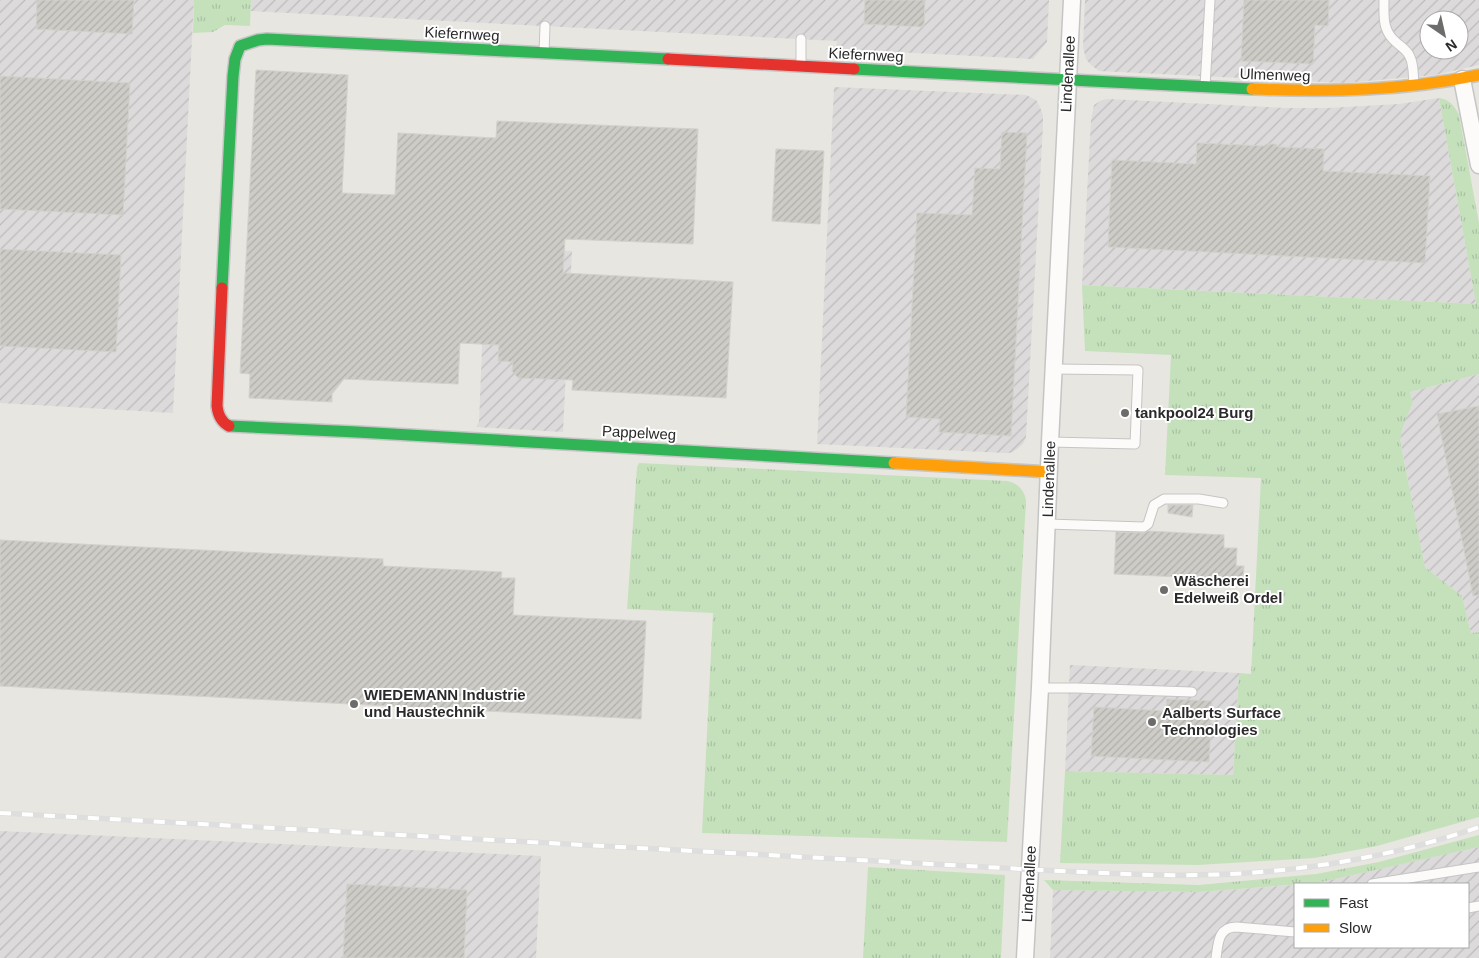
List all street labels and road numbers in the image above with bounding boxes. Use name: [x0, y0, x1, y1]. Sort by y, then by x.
street label: Kiefernweg: [424, 23, 500, 44]
street label: Lindenallee: [1057, 35, 1078, 113]
street label: Kiefernweg: [828, 44, 904, 65]
street label: Ulmenweg: [1239, 65, 1311, 84]
street label: Pappelweg: [602, 422, 677, 443]
street label: Lindenallee: [1039, 440, 1058, 518]
street label: Lindenallee: [1018, 845, 1039, 923]

